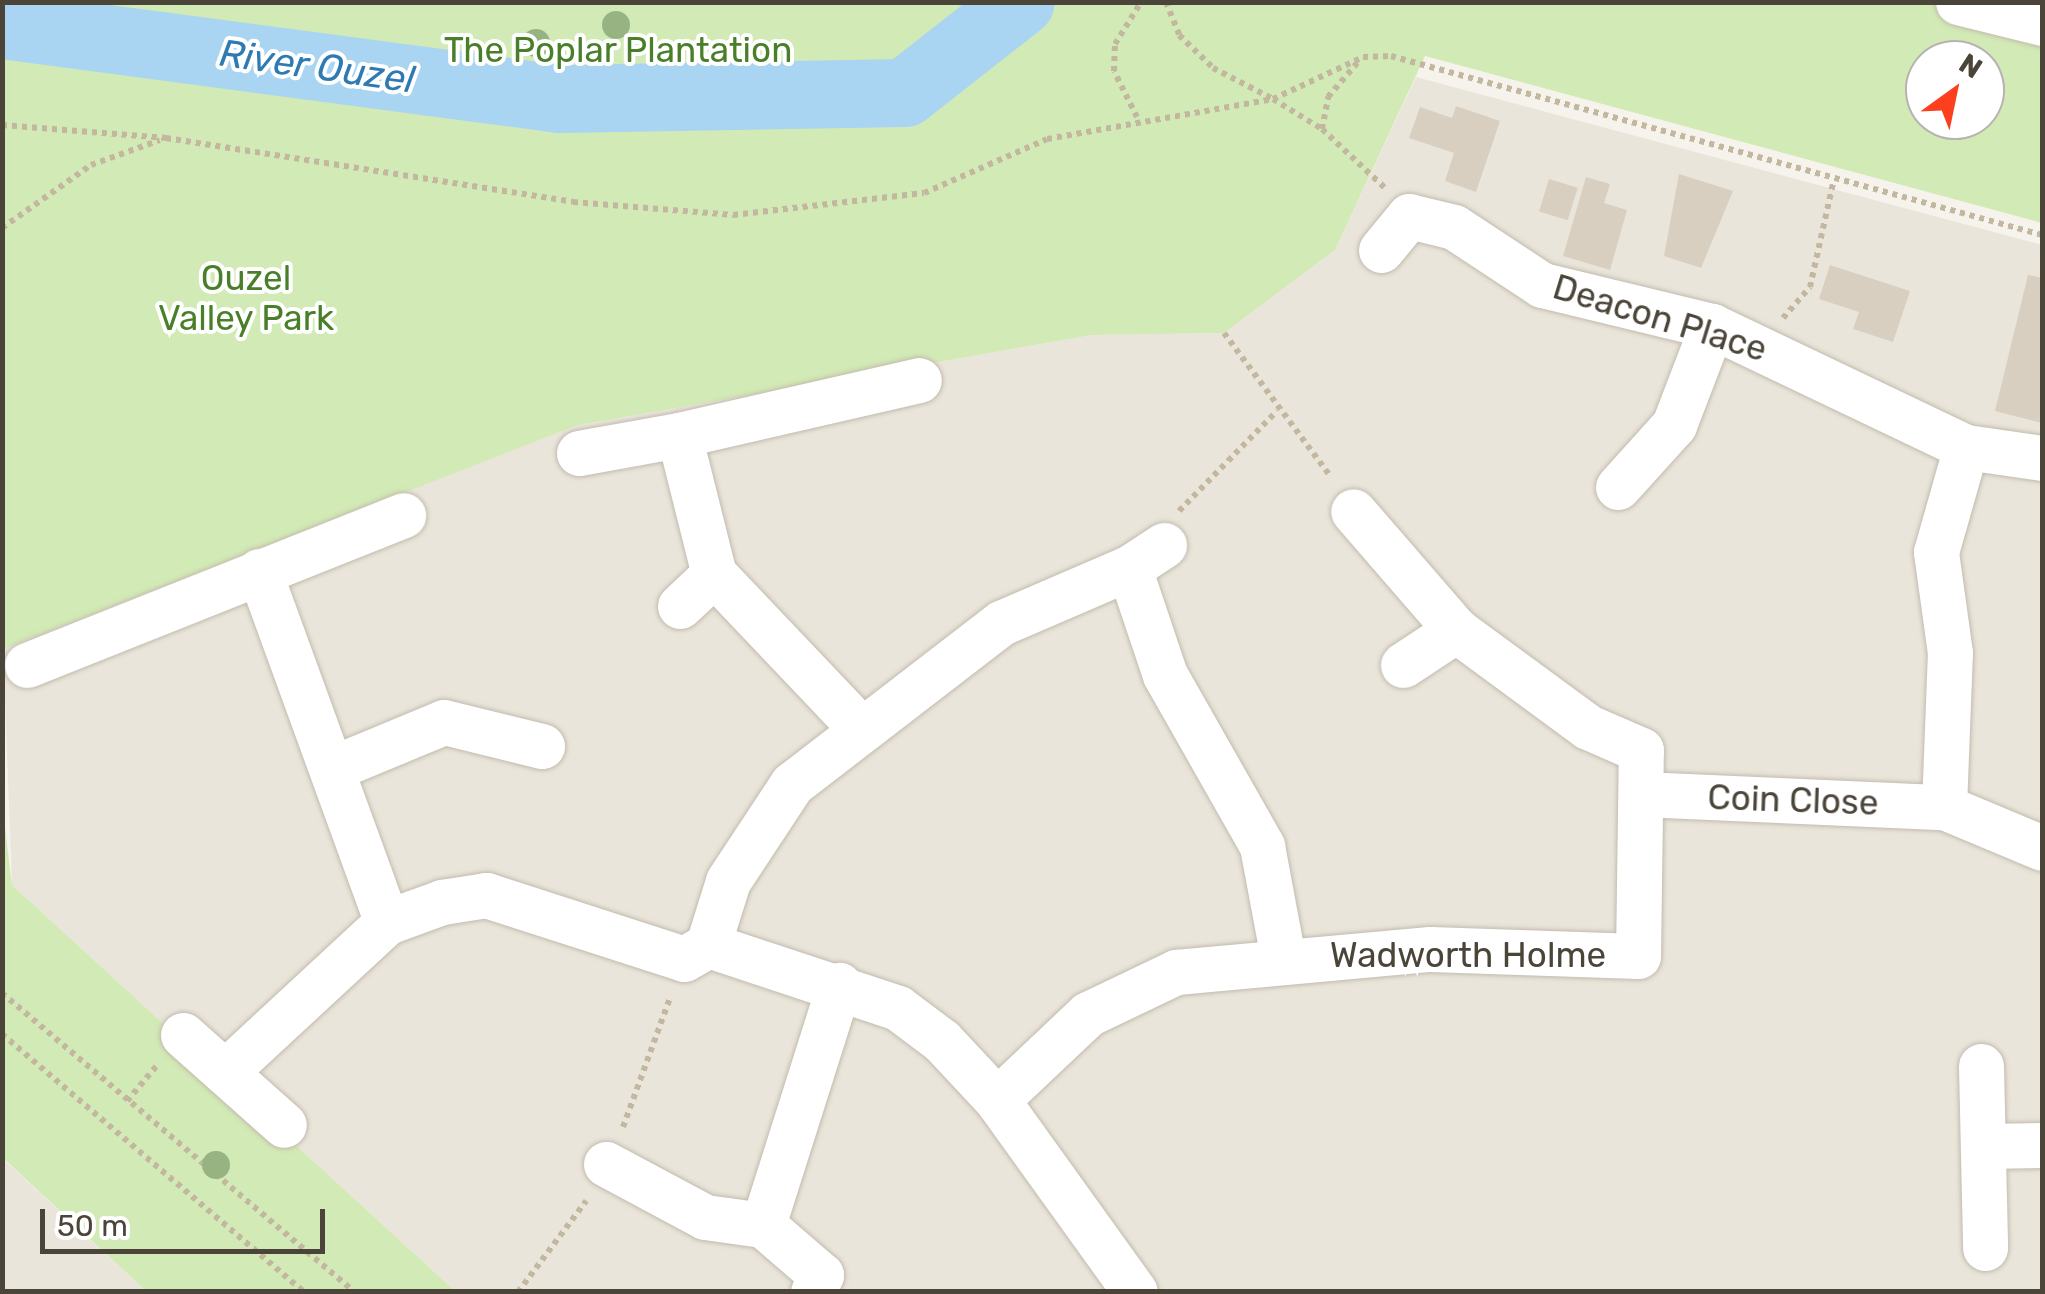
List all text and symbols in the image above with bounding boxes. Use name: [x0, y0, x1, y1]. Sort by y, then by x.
park label: The Poplar Plantation: [443, 29, 793, 71]
water label: River Ouzel: [216, 31, 418, 103]
north arrow: [1905, 40, 2005, 140]
text: N: [1953, 47, 1988, 85]
park label: Ouzel Valley Park: [158, 257, 334, 339]
street label: Deacon Place: [1548, 266, 1772, 370]
street label: Coin Close: [1707, 776, 1879, 824]
street label: Wadworth Holme: [1330, 934, 1606, 976]
scale bar: [45, 1189, 330, 1251]
text: 50 m: [57, 1208, 128, 1244]

